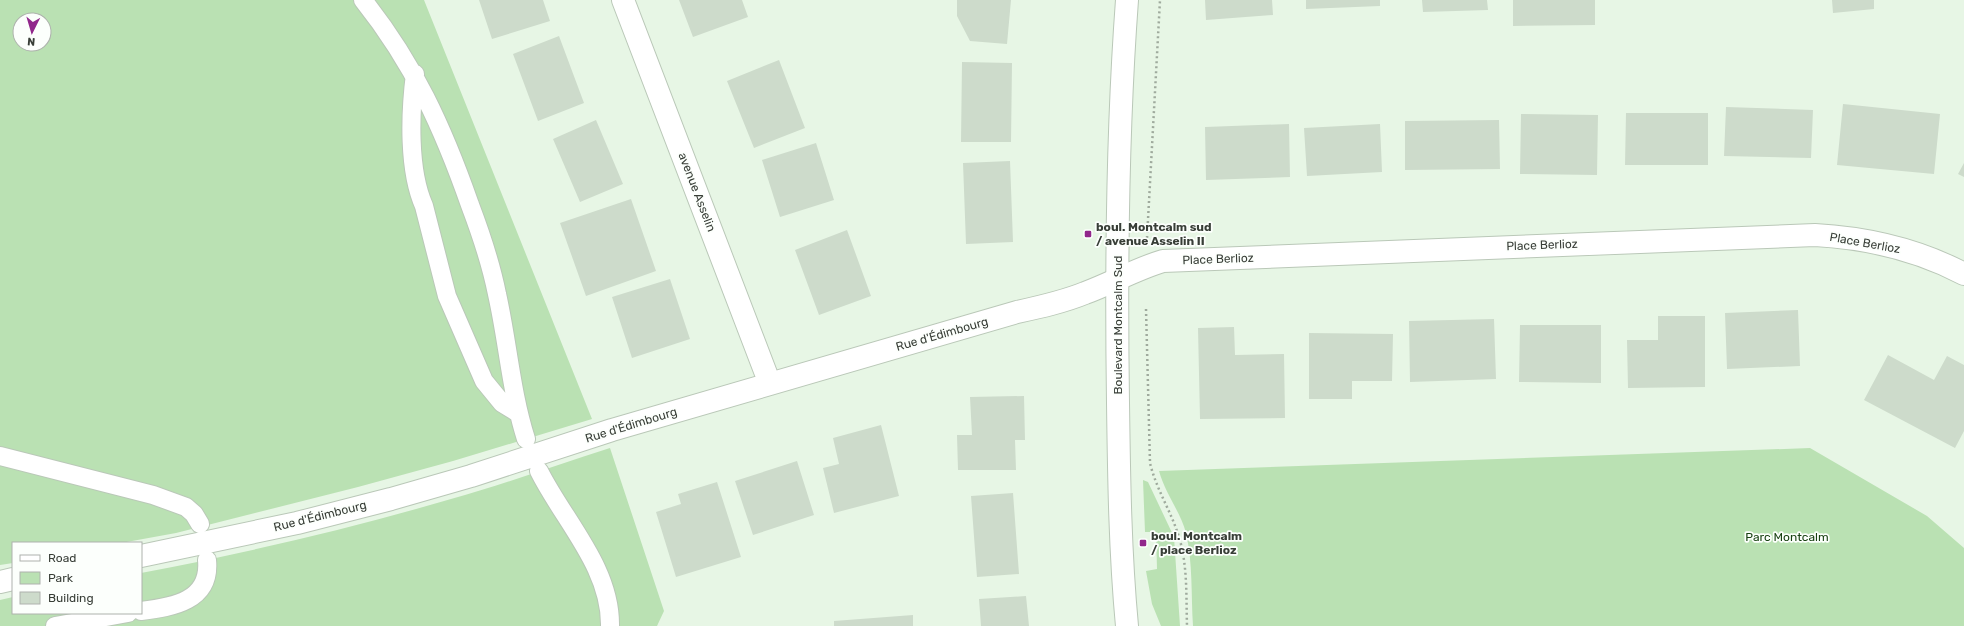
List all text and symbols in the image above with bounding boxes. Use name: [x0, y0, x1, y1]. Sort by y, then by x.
north arrow: [12, 12, 52, 52]
text: N: [27, 35, 36, 48]
street label: avenue Asselin: [675, 150, 719, 234]
place label: boul. Montcalm sud / avenue Asselin II: [1096, 220, 1212, 248]
marker: boul. Montcalm sud / avenue Asselin II: [1083, 229, 1093, 239]
street label: Place Berlioz: [1829, 230, 1901, 256]
street label: Place Berlioz: [1506, 237, 1578, 253]
street label: Place Berlioz: [1182, 251, 1254, 267]
street label: Boulevard Montcalm Sud: [1111, 256, 1125, 395]
street label: Rue d'Édimbourg: [894, 314, 990, 354]
street label: Rue d'Édimbourg: [583, 404, 679, 446]
street label: Rue d'Édimbourg: [272, 498, 368, 534]
place label: boul. Montcalm / place Berlioz: [1151, 529, 1242, 557]
park label: Parc Montcalm: [1745, 530, 1829, 544]
marker: boul. Montcalm / place Berlioz: [1138, 538, 1148, 548]
legend: [12, 542, 142, 614]
text: Road: [48, 551, 76, 565]
text: Park: [48, 571, 74, 585]
text: Building: [48, 591, 94, 605]

